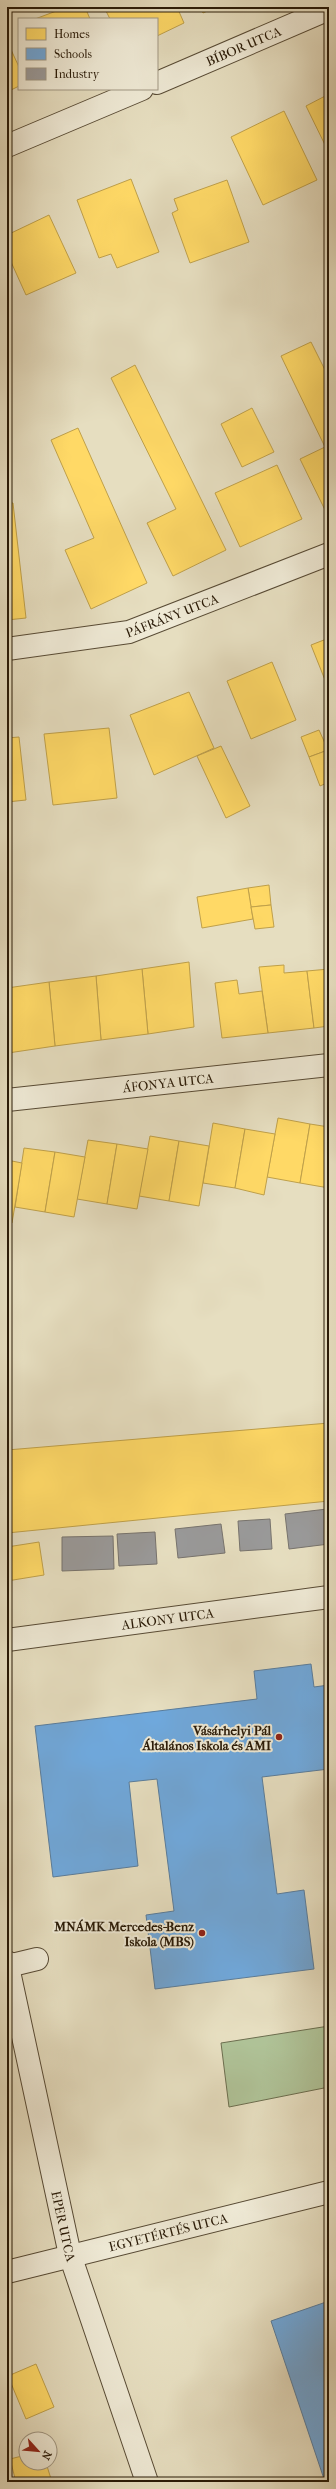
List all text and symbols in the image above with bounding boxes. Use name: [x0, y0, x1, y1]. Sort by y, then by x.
legend: [18, 18, 158, 90]
street label: BÍBOR UTCA: [203, 23, 284, 69]
text: Homes: [54, 27, 90, 41]
text: Schools: [54, 47, 93, 61]
text: Industry: [54, 67, 100, 81]
street label: PÁFRÁNY UTCA: [123, 590, 221, 640]
street label: ÁFONYA UTCA: [121, 1070, 215, 1095]
street label: ALKONY UTCA: [120, 1605, 215, 1632]
place label: Vásárhelyi Pál Általános Iskola és AMI: [141, 1723, 272, 1753]
marker: Vásárhelyi Pál Általános Iskola és AMI: [274, 1732, 284, 1742]
place label: MNÁMK Mercedes-Benz Iskola (MBS): [53, 1919, 194, 1949]
marker: MNÁMK Mercedes-Benz Iskola (MBS): [197, 1928, 207, 1938]
street label: EPER UTCA: [49, 2189, 79, 2264]
street label: EGYETÉRTÉS UTCA: [107, 2210, 230, 2254]
north arrow: [18, 2431, 58, 2471]
text: N: [38, 2449, 54, 2463]

